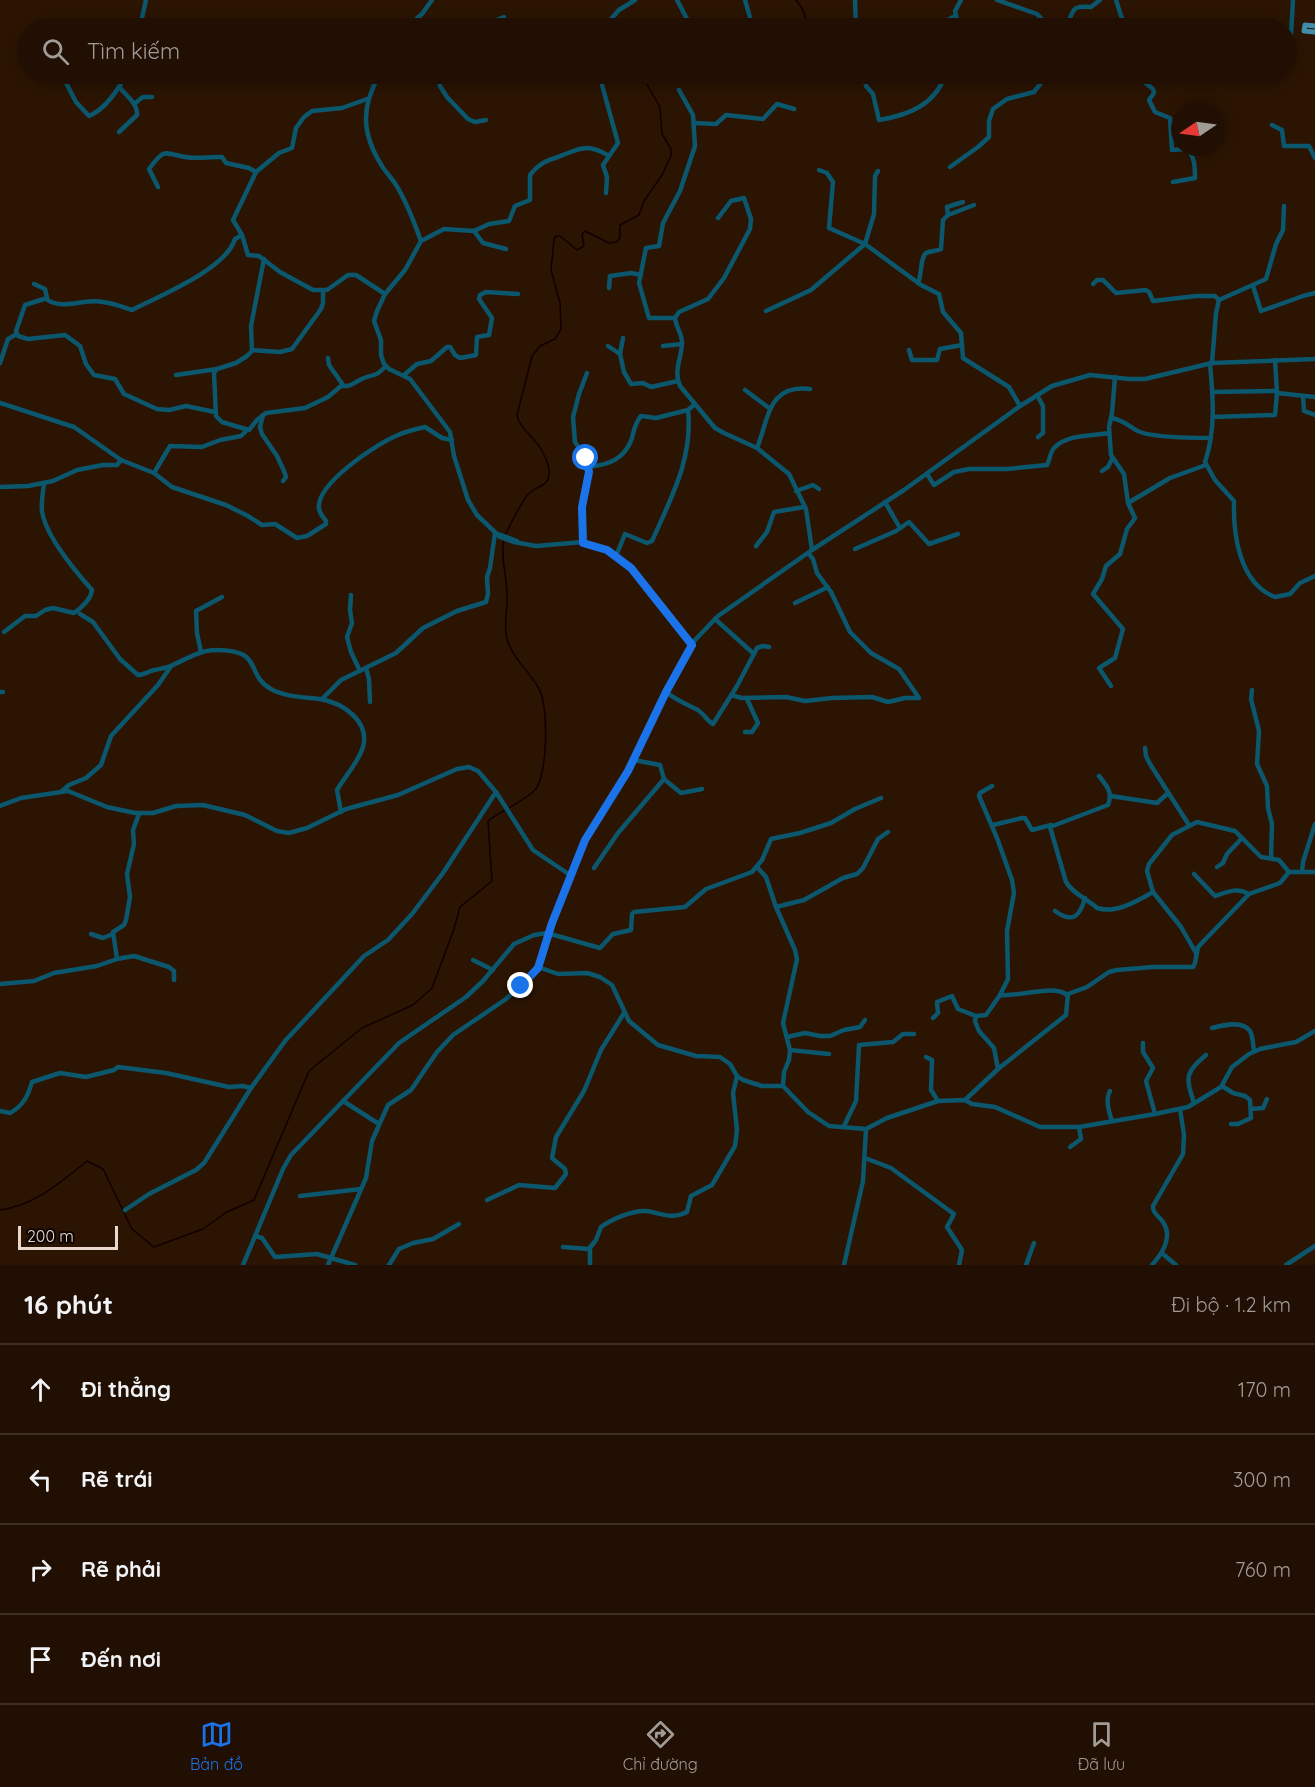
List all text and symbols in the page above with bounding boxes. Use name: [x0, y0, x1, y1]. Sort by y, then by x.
search box: [18, 18, 1297, 84]
icon: search: [39, 35, 72, 68]
text: Tìm kiếm: [87, 37, 180, 65]
north arrow: [1171, 102, 1225, 156]
route start: [572, 444, 598, 470]
route end: [507, 972, 533, 998]
scale bar: [18, 1223, 118, 1250]
text: 200 m: [27, 1226, 74, 1246]
text: 16 phút: [24, 1288, 113, 1321]
text: Đi bộ · 1.2 km: [1171, 1292, 1291, 1317]
icon: ahead: [24, 1373, 57, 1406]
text: Đi thẳng: [81, 1375, 171, 1403]
text: 170 m: [1238, 1377, 1291, 1402]
icon: left: [24, 1463, 57, 1496]
text: Rẽ trái: [81, 1465, 152, 1493]
text: 300 m: [1233, 1467, 1291, 1492]
icon: right: [24, 1553, 57, 1586]
text: Rẽ phải: [81, 1555, 161, 1583]
text: 760 m: [1235, 1557, 1291, 1582]
icon: arrive: [24, 1643, 57, 1676]
text: Đến nơi: [81, 1645, 161, 1673]
tab: Bản đồ: [190, 1718, 243, 1774]
tab: Chỉ đường: [623, 1718, 698, 1774]
tab: Đã lưu: [1078, 1718, 1125, 1774]

